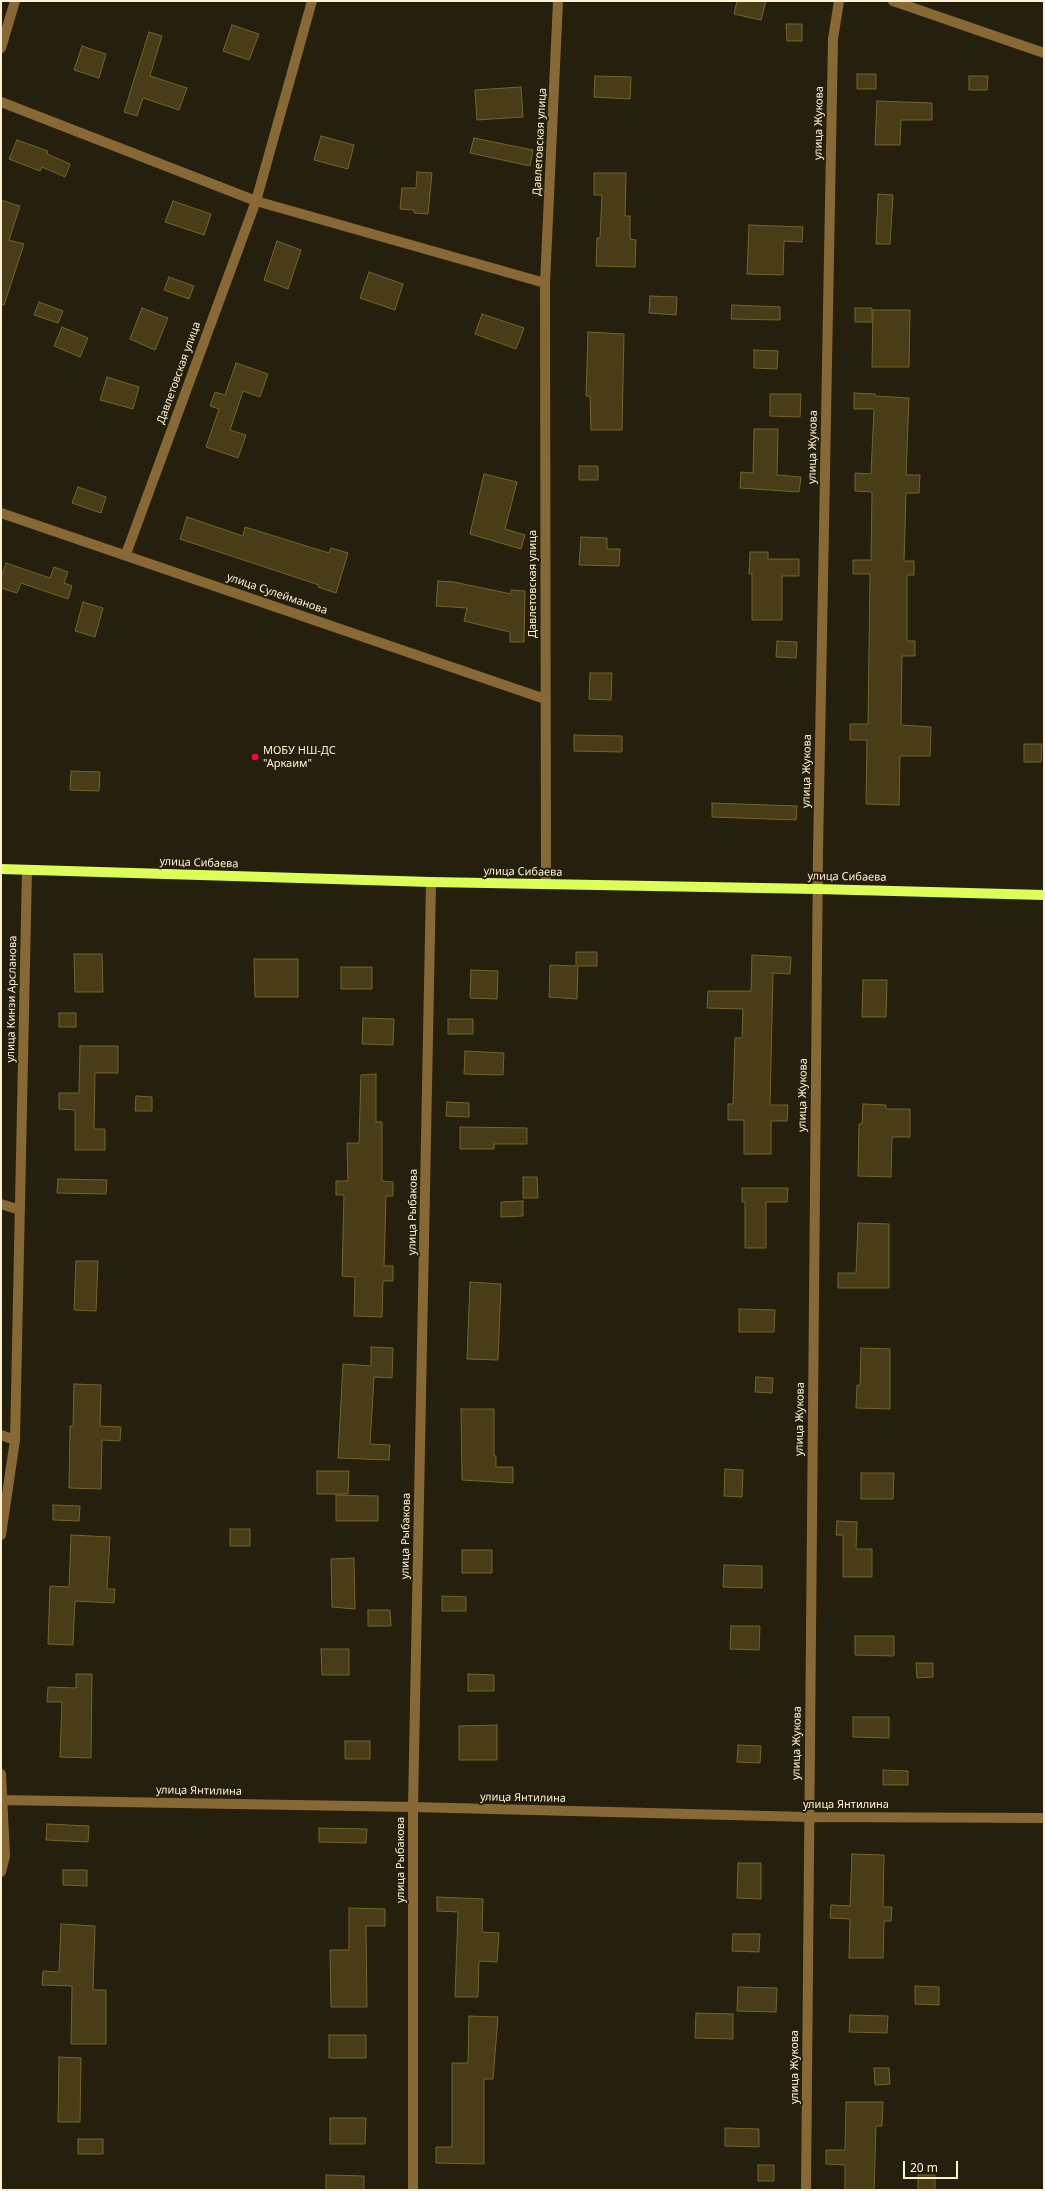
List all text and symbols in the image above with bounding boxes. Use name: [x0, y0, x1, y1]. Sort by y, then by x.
street label: улица Жукова: [812, 86, 826, 160]
street label: Давлетовская улица: [531, 88, 549, 196]
street label: Давлетовская улица: [154, 320, 204, 426]
street label: улица Жукова: [806, 410, 820, 484]
street label: Давлетовская улица: [526, 530, 540, 638]
street label: улица Сулейманова: [225, 571, 329, 617]
street label: улица Жукова: [800, 734, 814, 808]
place label: МОБУ НШ-ДС "Аркаим": [263, 744, 336, 770]
marker: МОБУ НШ-ДС "Аркаим": [250, 752, 260, 762]
street label: улица Сибаева: [159, 855, 239, 871]
street label: улица Сибаева: [483, 865, 563, 879]
street label: улица Сибаева: [807, 870, 887, 884]
street label: улица Кинзи Арсланова: [4, 935, 20, 1063]
street label: улица Жукова: [796, 1058, 810, 1132]
street label: улица Рыбакова: [406, 1169, 420, 1255]
street label: улица Жукова: [793, 1382, 807, 1456]
street label: улица Рыбакова: [399, 1493, 413, 1579]
street label: улица Жукова: [790, 1706, 804, 1780]
street label: улица Янтилина: [156, 1784, 242, 1798]
street label: улица Янтилина: [480, 1791, 566, 1805]
street label: улица Янтилина: [803, 1798, 889, 1812]
street label: улица Рыбакова: [394, 1817, 408, 1903]
street label: улица Жукова: [788, 2030, 802, 2104]
scale bar: [905, 2153, 960, 2179]
text: 20 m: [910, 2159, 938, 2176]

